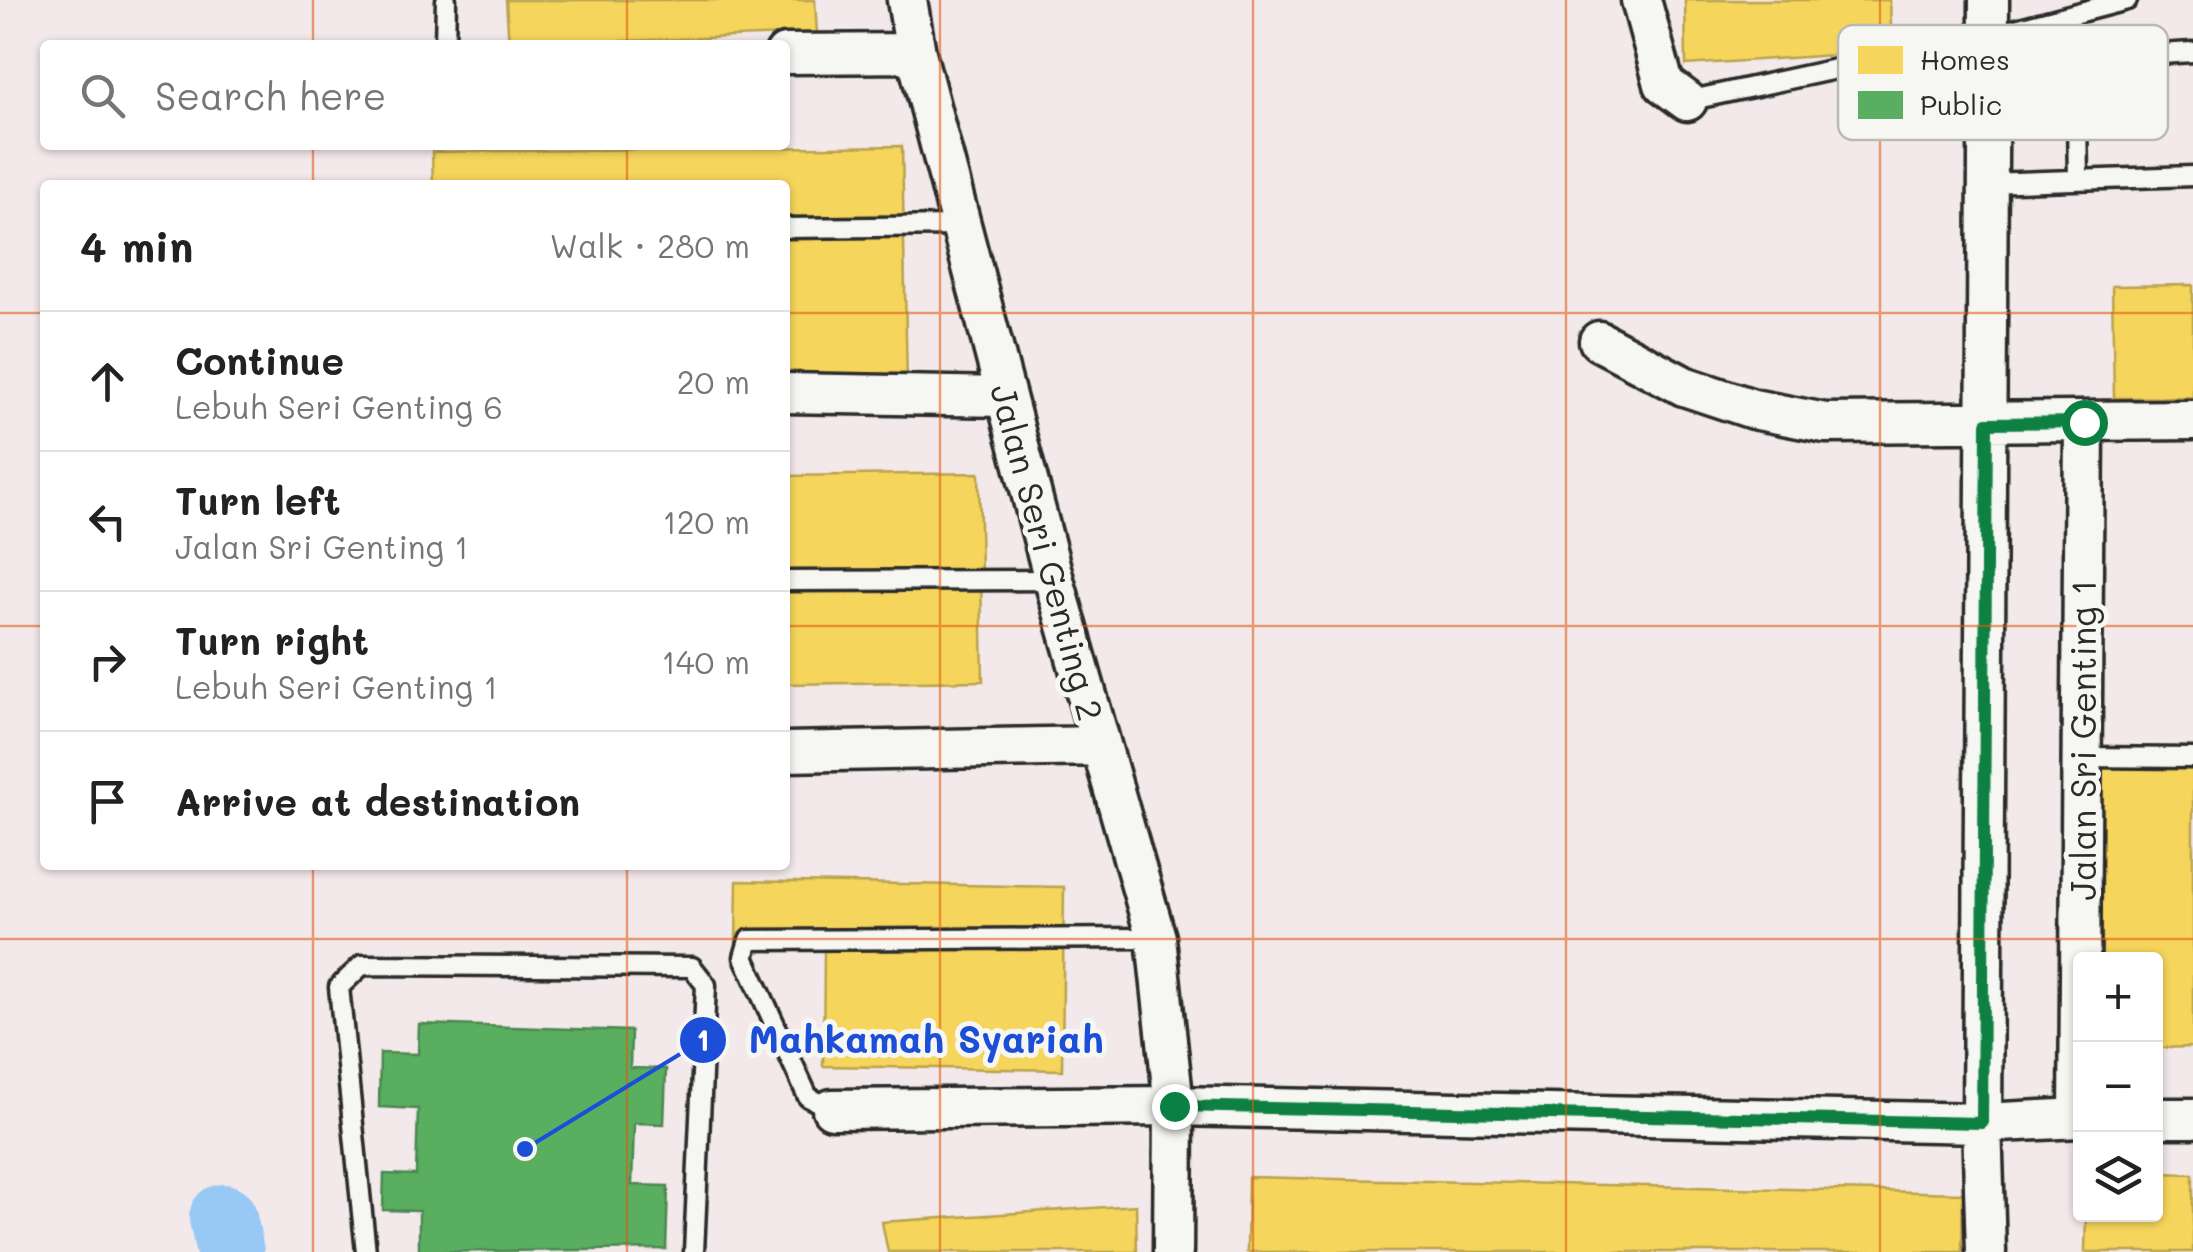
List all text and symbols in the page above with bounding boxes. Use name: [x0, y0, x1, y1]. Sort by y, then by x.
legend: [1838, 25, 2168, 140]
search box: [40, 40, 790, 150]
text: Homes: [1920, 41, 2010, 77]
icon: search: [75, 68, 130, 123]
text: Search here: [155, 70, 386, 120]
text: Public: [1920, 86, 2002, 122]
text: 4 min: [80, 218, 193, 273]
text: Walk · 280 m: [550, 224, 750, 266]
text: Continue: [175, 335, 344, 385]
icon: ahead: [80, 354, 135, 409]
text: 20 m: [677, 360, 750, 402]
street label: Jalan Seri Genting 2: [981, 379, 1115, 725]
text: Lebuh Seri Genting 6: [175, 385, 503, 427]
route start: [2062, 400, 2108, 446]
text: Turn left: [175, 475, 341, 525]
icon: left: [80, 494, 135, 549]
text: 120 m: [662, 500, 750, 542]
text: Jalan Sri Genting 1: [175, 525, 469, 567]
street label: Jalan Sri Genting 1: [2059, 579, 2105, 901]
text: Turn right: [175, 615, 369, 665]
icon: right: [80, 634, 135, 689]
text: 140 m: [661, 640, 750, 682]
text: Lebuh Seri Genting 1: [175, 665, 498, 707]
icon: arrive: [80, 774, 135, 829]
text: Arrive at destination: [175, 776, 580, 826]
map controls: [2073, 952, 2163, 1222]
button: +: [2073, 952, 2163, 1042]
callout: Mahkamah Syariah: [678, 1006, 1123, 1074]
text: Mahkamah Syariah: [749, 1013, 1104, 1063]
text: 1: [696, 1019, 710, 1059]
button: −: [2073, 1042, 2163, 1132]
route end: [1152, 1084, 1198, 1130]
button: layers: [2073, 1132, 2163, 1222]

